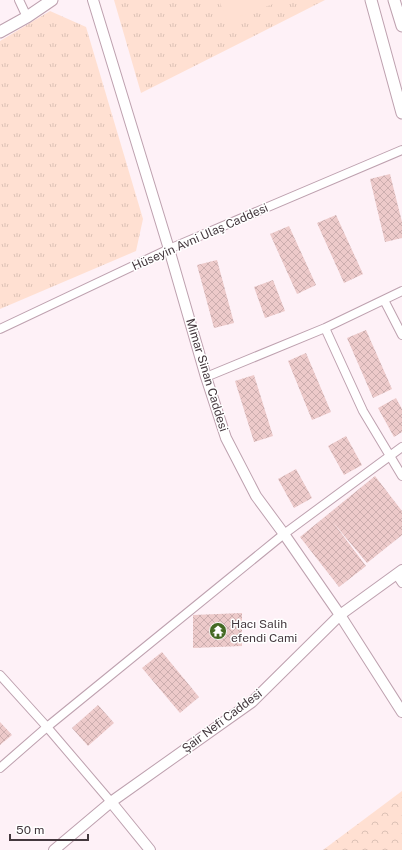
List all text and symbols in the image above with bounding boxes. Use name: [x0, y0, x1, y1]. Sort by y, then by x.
street label: Hüseyin Avni Ulaş Caddesi: [130, 201, 270, 273]
street label: Mimar Sinan Caddesi: [183, 317, 231, 433]
place label: Hacı Salih efendi Cami: [231, 617, 297, 645]
temple icon: Hacı Salih efendi Cami: [208, 621, 228, 641]
street label: Şair Nefi Caddesi: [179, 686, 265, 756]
scale bar: [10, 816, 88, 842]
text: 50 m: [16, 823, 44, 837]

